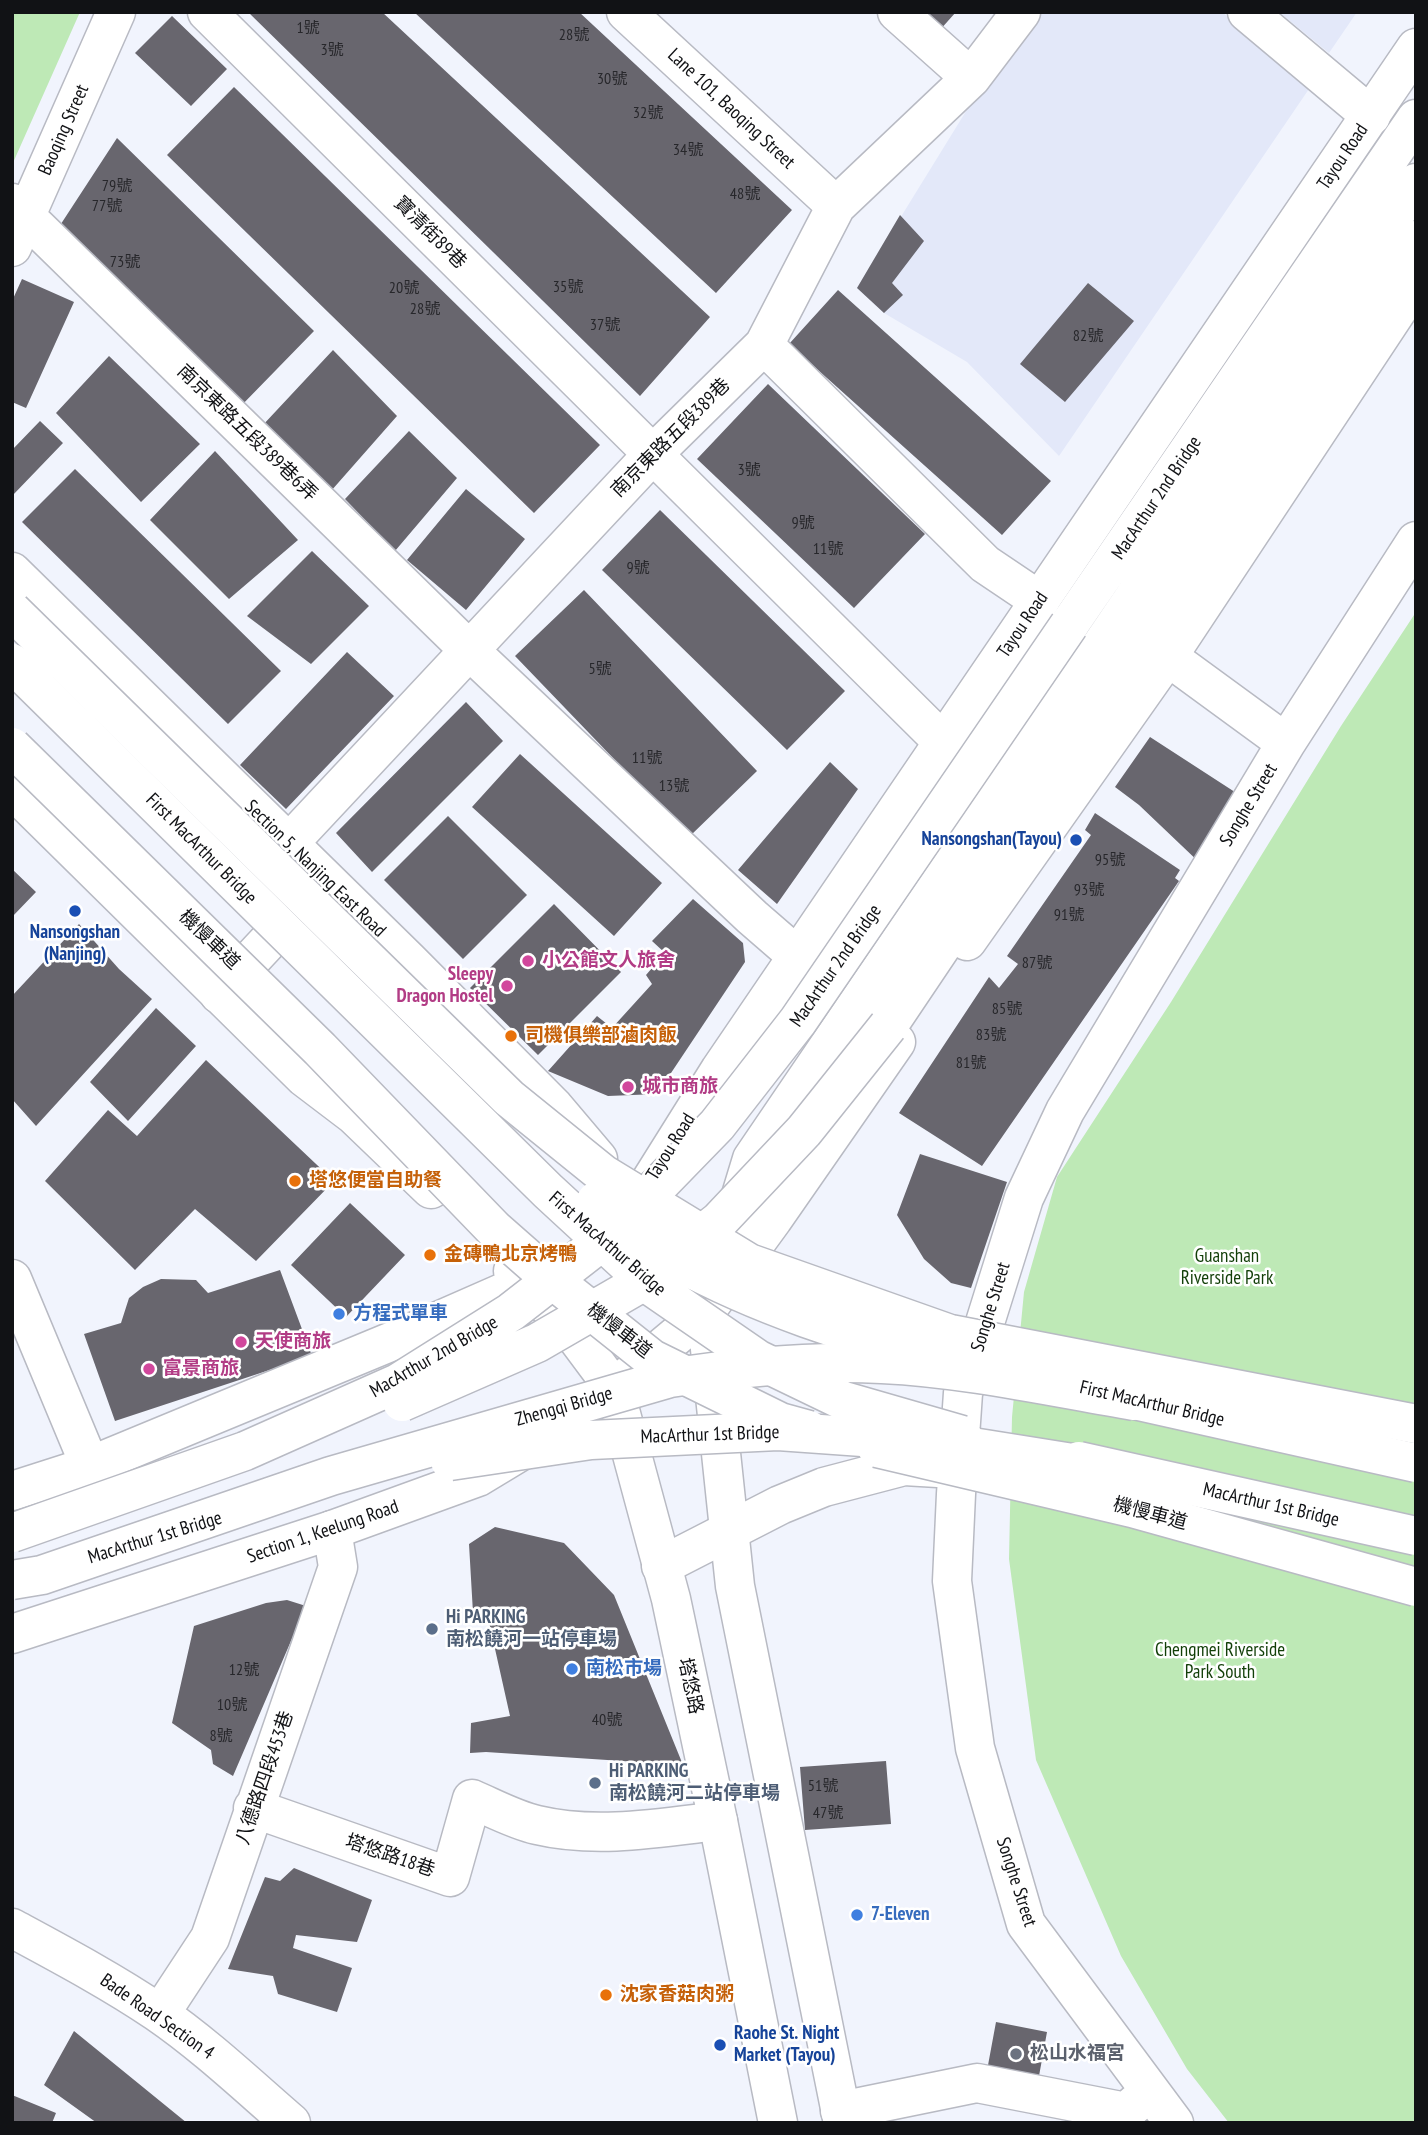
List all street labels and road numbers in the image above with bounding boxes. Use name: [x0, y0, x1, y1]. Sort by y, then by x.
street label: Lane 101, Baoqing Street: [663, 44, 799, 174]
street label: Baoqing Street: [34, 81, 94, 179]
street label: Tayou Road: [1313, 120, 1373, 194]
street label: 寶清街89巷: [389, 192, 471, 274]
street label: 南京東路五段389巷6弄: [172, 360, 322, 506]
street label: 南京東路五段389巷: [607, 374, 735, 502]
street label: MacArthur 2nd Bridge: [1107, 432, 1207, 564]
street label: Tayou Road: [993, 588, 1053, 662]
street label: Songhe Street: [1215, 760, 1283, 850]
street label: First MacArthur Bridge: [141, 789, 261, 909]
street label: Section 5, Nanjing East Road: [240, 796, 390, 942]
street label: MacArthur 2nd Bridge: [785, 901, 887, 1031]
street label: 機慢車道: [174, 905, 244, 975]
street label: Tayou Road: [642, 1109, 700, 1185]
street label: First MacArthur Bridge: [544, 1187, 670, 1301]
street label: Songhe Street: [967, 1259, 1015, 1355]
street label: 機慢車道: [582, 1299, 656, 1363]
street label: MacArthur 2nd Bridge: [366, 1311, 502, 1403]
street label: First MacArthur Bridge: [1078, 1376, 1226, 1432]
street label: Zhengqi Bridge: [513, 1382, 615, 1432]
street label: MacArthur 1st Bridge: [640, 1421, 780, 1449]
street label: MacArthur 1st Bridge: [1201, 1478, 1341, 1532]
street label: 機慢車道: [1110, 1493, 1190, 1535]
street label: Section 1, Keelung Road: [244, 1495, 402, 1569]
street label: MacArthur 1st Bridge: [85, 1507, 225, 1569]
street label: 塔悠路: [673, 1656, 707, 1716]
street label: 八德路四段453巷: [231, 1708, 299, 1848]
street label: 塔悠路18巷: [342, 1830, 438, 1882]
street label: Songhe Street: [991, 1835, 1041, 1929]
street label: Bade Road Section 4: [96, 1969, 218, 2065]

